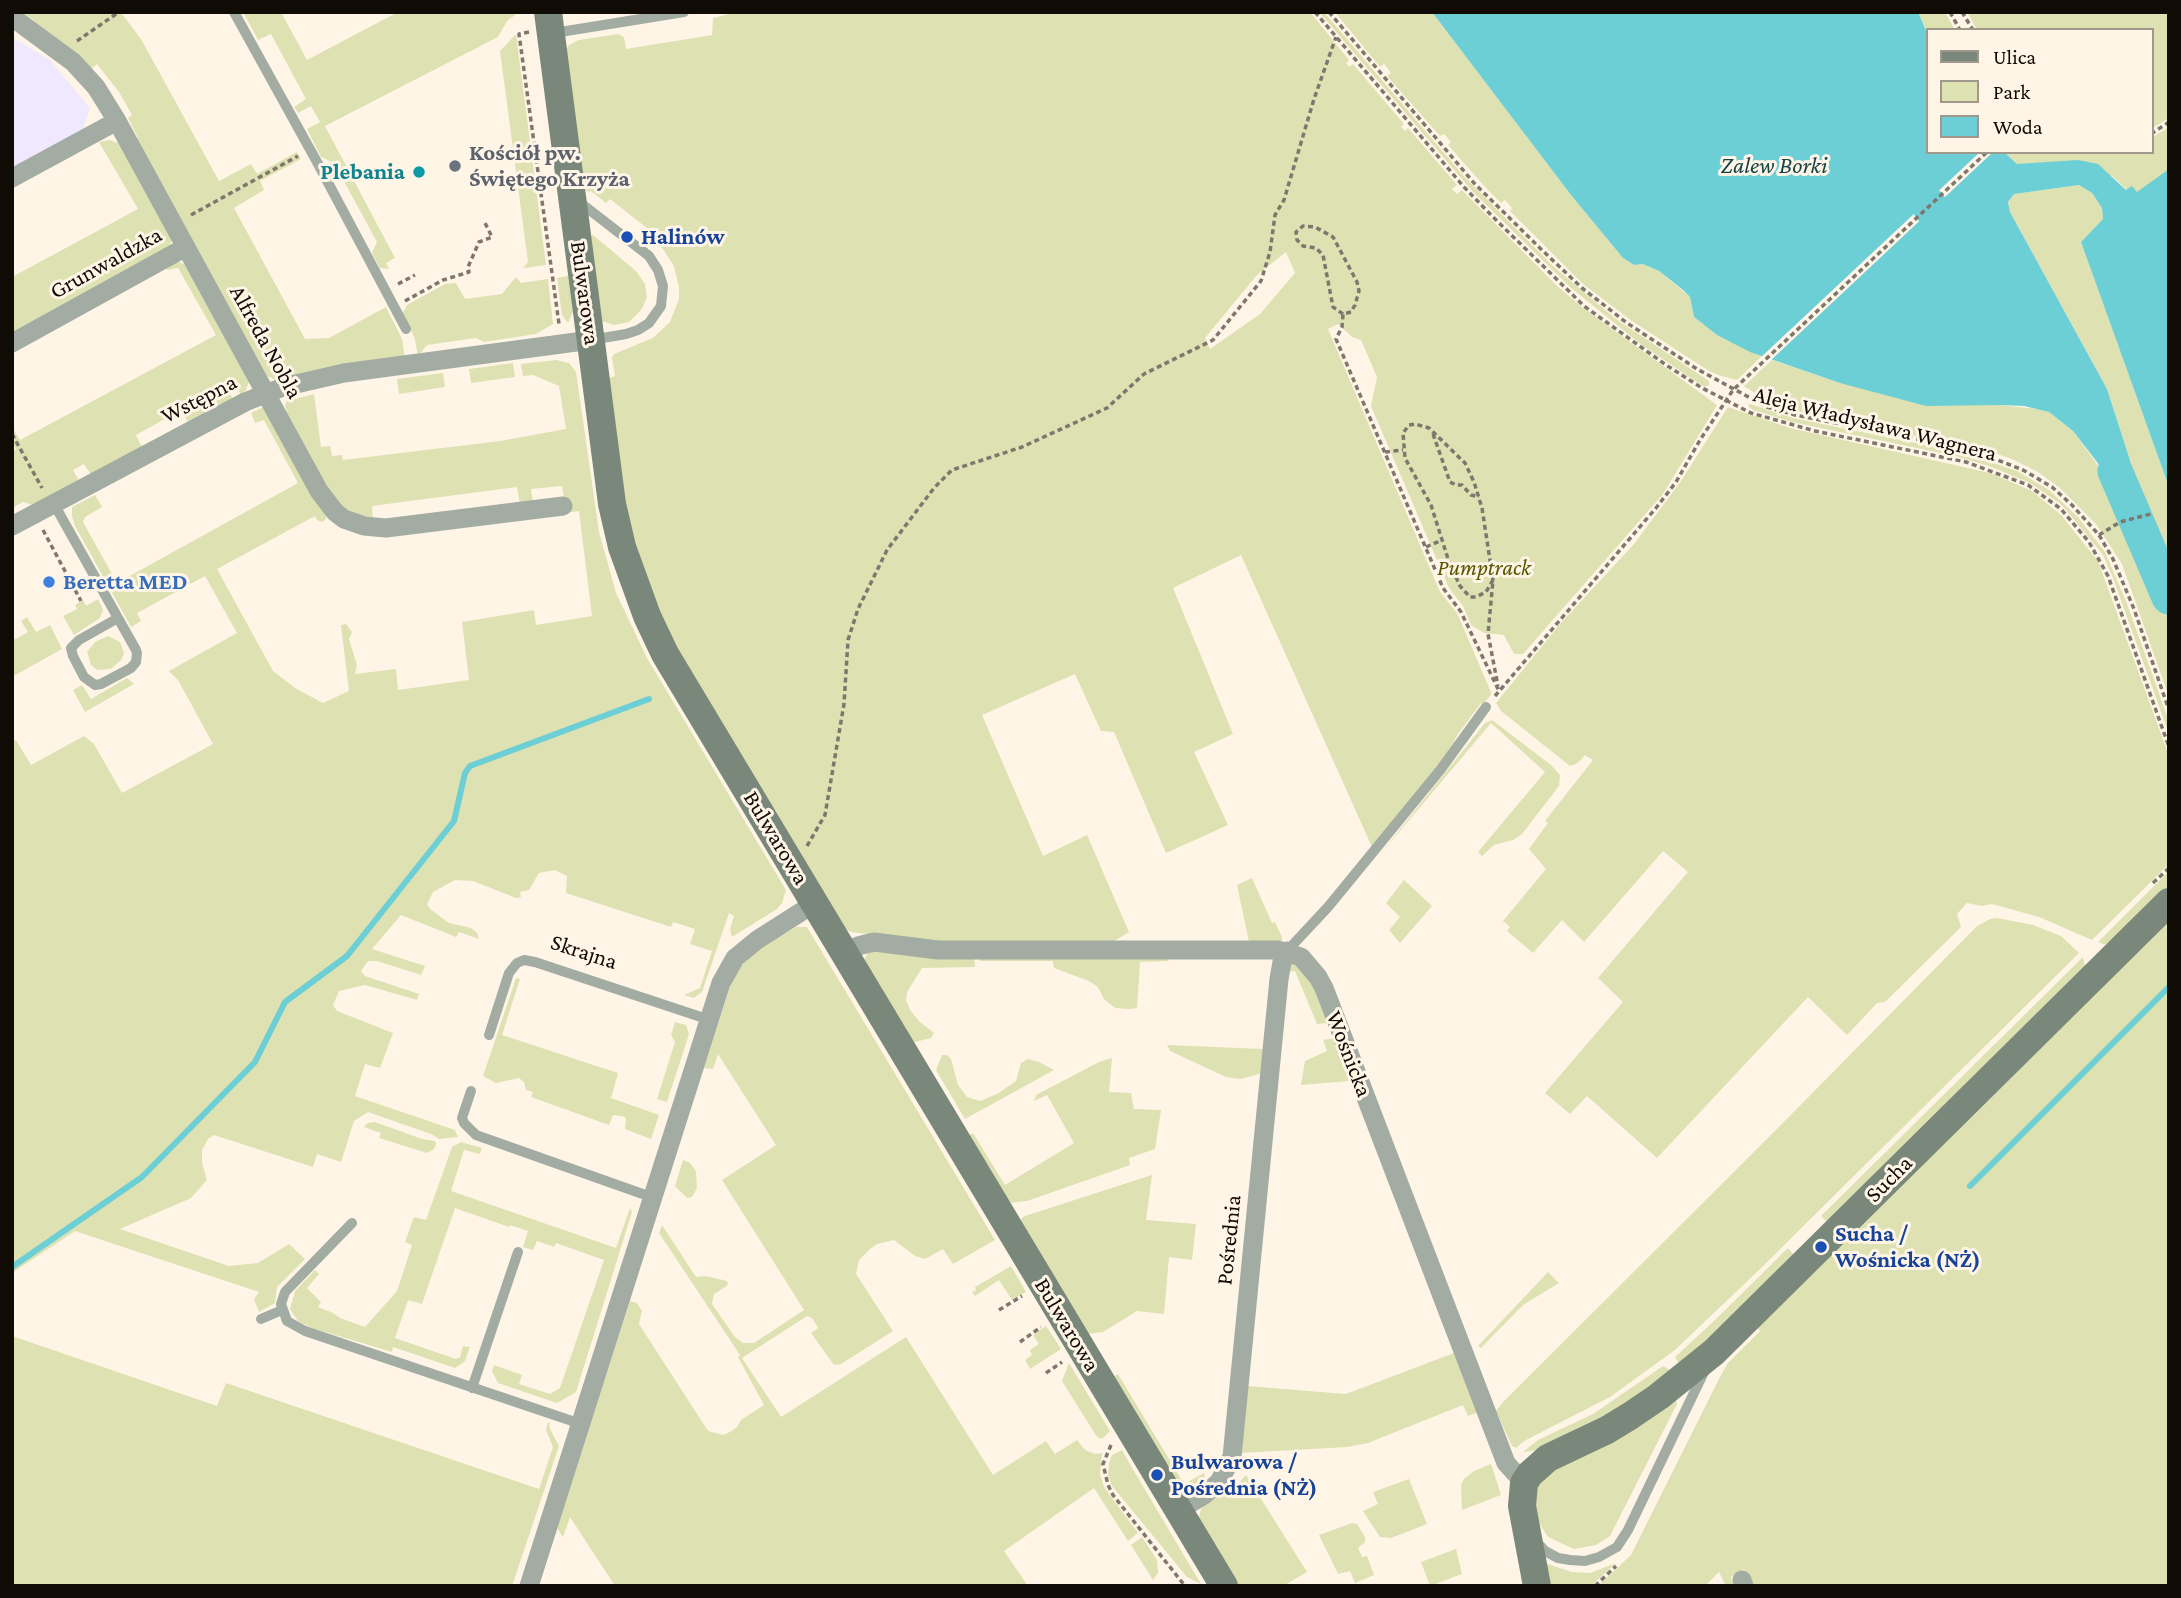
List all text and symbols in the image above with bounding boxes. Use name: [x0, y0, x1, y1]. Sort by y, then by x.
legend: [1926, 28, 2153, 154]
text: Ulica: [1993, 45, 2036, 69]
text: Park: [1993, 80, 2030, 104]
text: Woda: [1993, 115, 2043, 139]
place label: Kościół pw. Świętego Krzyża: [469, 139, 630, 193]
water label: Zalew Borki: [1720, 152, 1828, 180]
place label: Plebania: [320, 158, 405, 186]
marker: Kościół pw. Świętego Krzyża: [447, 158, 463, 174]
marker: Plebania: [411, 164, 427, 180]
street label: Grunwaldzka: [45, 221, 167, 305]
place label: Halinów: [641, 223, 725, 251]
marker: Halinów: [619, 229, 635, 245]
street label: Bulwarowa: [564, 239, 606, 347]
street label: Alfreda Nobla: [223, 280, 309, 404]
street label: Wstępna: [156, 368, 242, 430]
street label: Aleja Władysława Wagnera: [1750, 380, 2000, 468]
park label: Pumptrack: [1437, 554, 1531, 582]
place label: Beretta MED: [63, 568, 188, 596]
marker: Beretta MED: [41, 574, 57, 590]
street label: Bulwarowa: [737, 786, 815, 890]
street label: Skrajna: [547, 928, 621, 976]
street label: Wośnicka: [1320, 1007, 1378, 1101]
street label: Sucha: [1860, 1150, 1918, 1208]
street label: Pośrednia: [1211, 1194, 1247, 1286]
place label: Sucha / Wośnicka (NŻ): [1835, 1220, 1981, 1274]
marker: Sucha / Wośnicka (NŻ): [1813, 1239, 1829, 1255]
street label: Bulwarowa: [1028, 1273, 1106, 1377]
place label: Bulwarowa / Pośrednia (NŻ): [1171, 1448, 1318, 1502]
marker: Bulwarowa / Pośrednia (NŻ): [1149, 1467, 1165, 1483]

